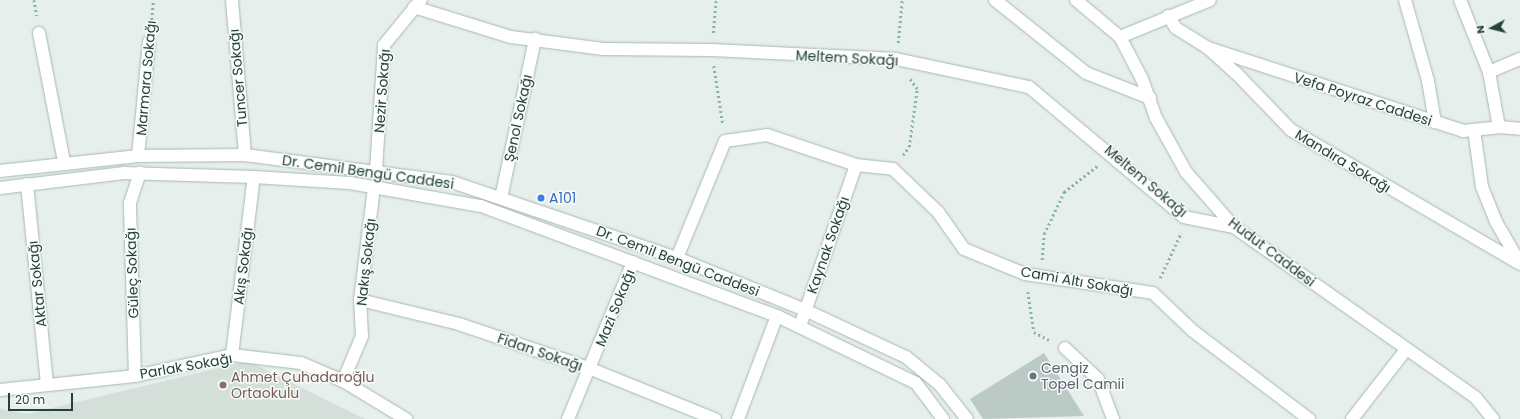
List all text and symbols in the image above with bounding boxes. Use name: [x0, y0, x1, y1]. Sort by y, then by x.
north arrow: [1472, 8, 1512, 48]
street label: Marmara Sokağı: [133, 20, 159, 136]
text: N: [1472, 24, 1489, 35]
street label: Tuncer Sokağı: [225, 28, 251, 128]
street label: Meltem Sokağı: [795, 47, 899, 69]
street label: Nezir Sokağı: [371, 48, 393, 134]
street label: Vefa Poyraz Caddesi: [1292, 69, 1434, 129]
street label: Şenol Sokağı: [501, 73, 535, 163]
street label: Mandıra Sokağı: [1292, 126, 1394, 196]
street label: Meltem Sokağı: [1101, 142, 1191, 220]
street label: Dr. Cemil Bengü Caddesi: [281, 152, 455, 192]
place label: A101: [549, 190, 576, 206]
marker: A101: [536, 193, 546, 203]
street label: Kaynak Sokağı: [803, 194, 853, 296]
street label: Hudut Caddesi: [1225, 214, 1319, 290]
street label: Nakış Sokağı: [353, 217, 379, 307]
street label: Dr. Cemil Bengü Caddesi: [594, 222, 762, 300]
street label: Akış Sokağı: [230, 226, 256, 306]
street label: Güleç Sokağı: [122, 227, 142, 319]
street label: Aktar Sokağı: [24, 240, 50, 328]
street label: Cami Altı Sokağı: [1020, 263, 1134, 299]
street label: Mazi Sokağı: [592, 267, 638, 349]
street label: Fidan Sokağı: [495, 330, 585, 374]
street label: Parlak Sokağı: [139, 350, 233, 382]
place label: Cengiz Topel Camii: [1041, 360, 1124, 392]
place label: Ahmet Çuhadaroğlu Ortaokulu: [231, 369, 374, 402]
marker: Cengiz Topel Camii: [1028, 371, 1038, 381]
marker: Ahmet Çuhadaroğlu Ortaokulu: [218, 380, 228, 390]
scale bar: [10, 385, 75, 411]
text: 20 m: [15, 391, 45, 408]

